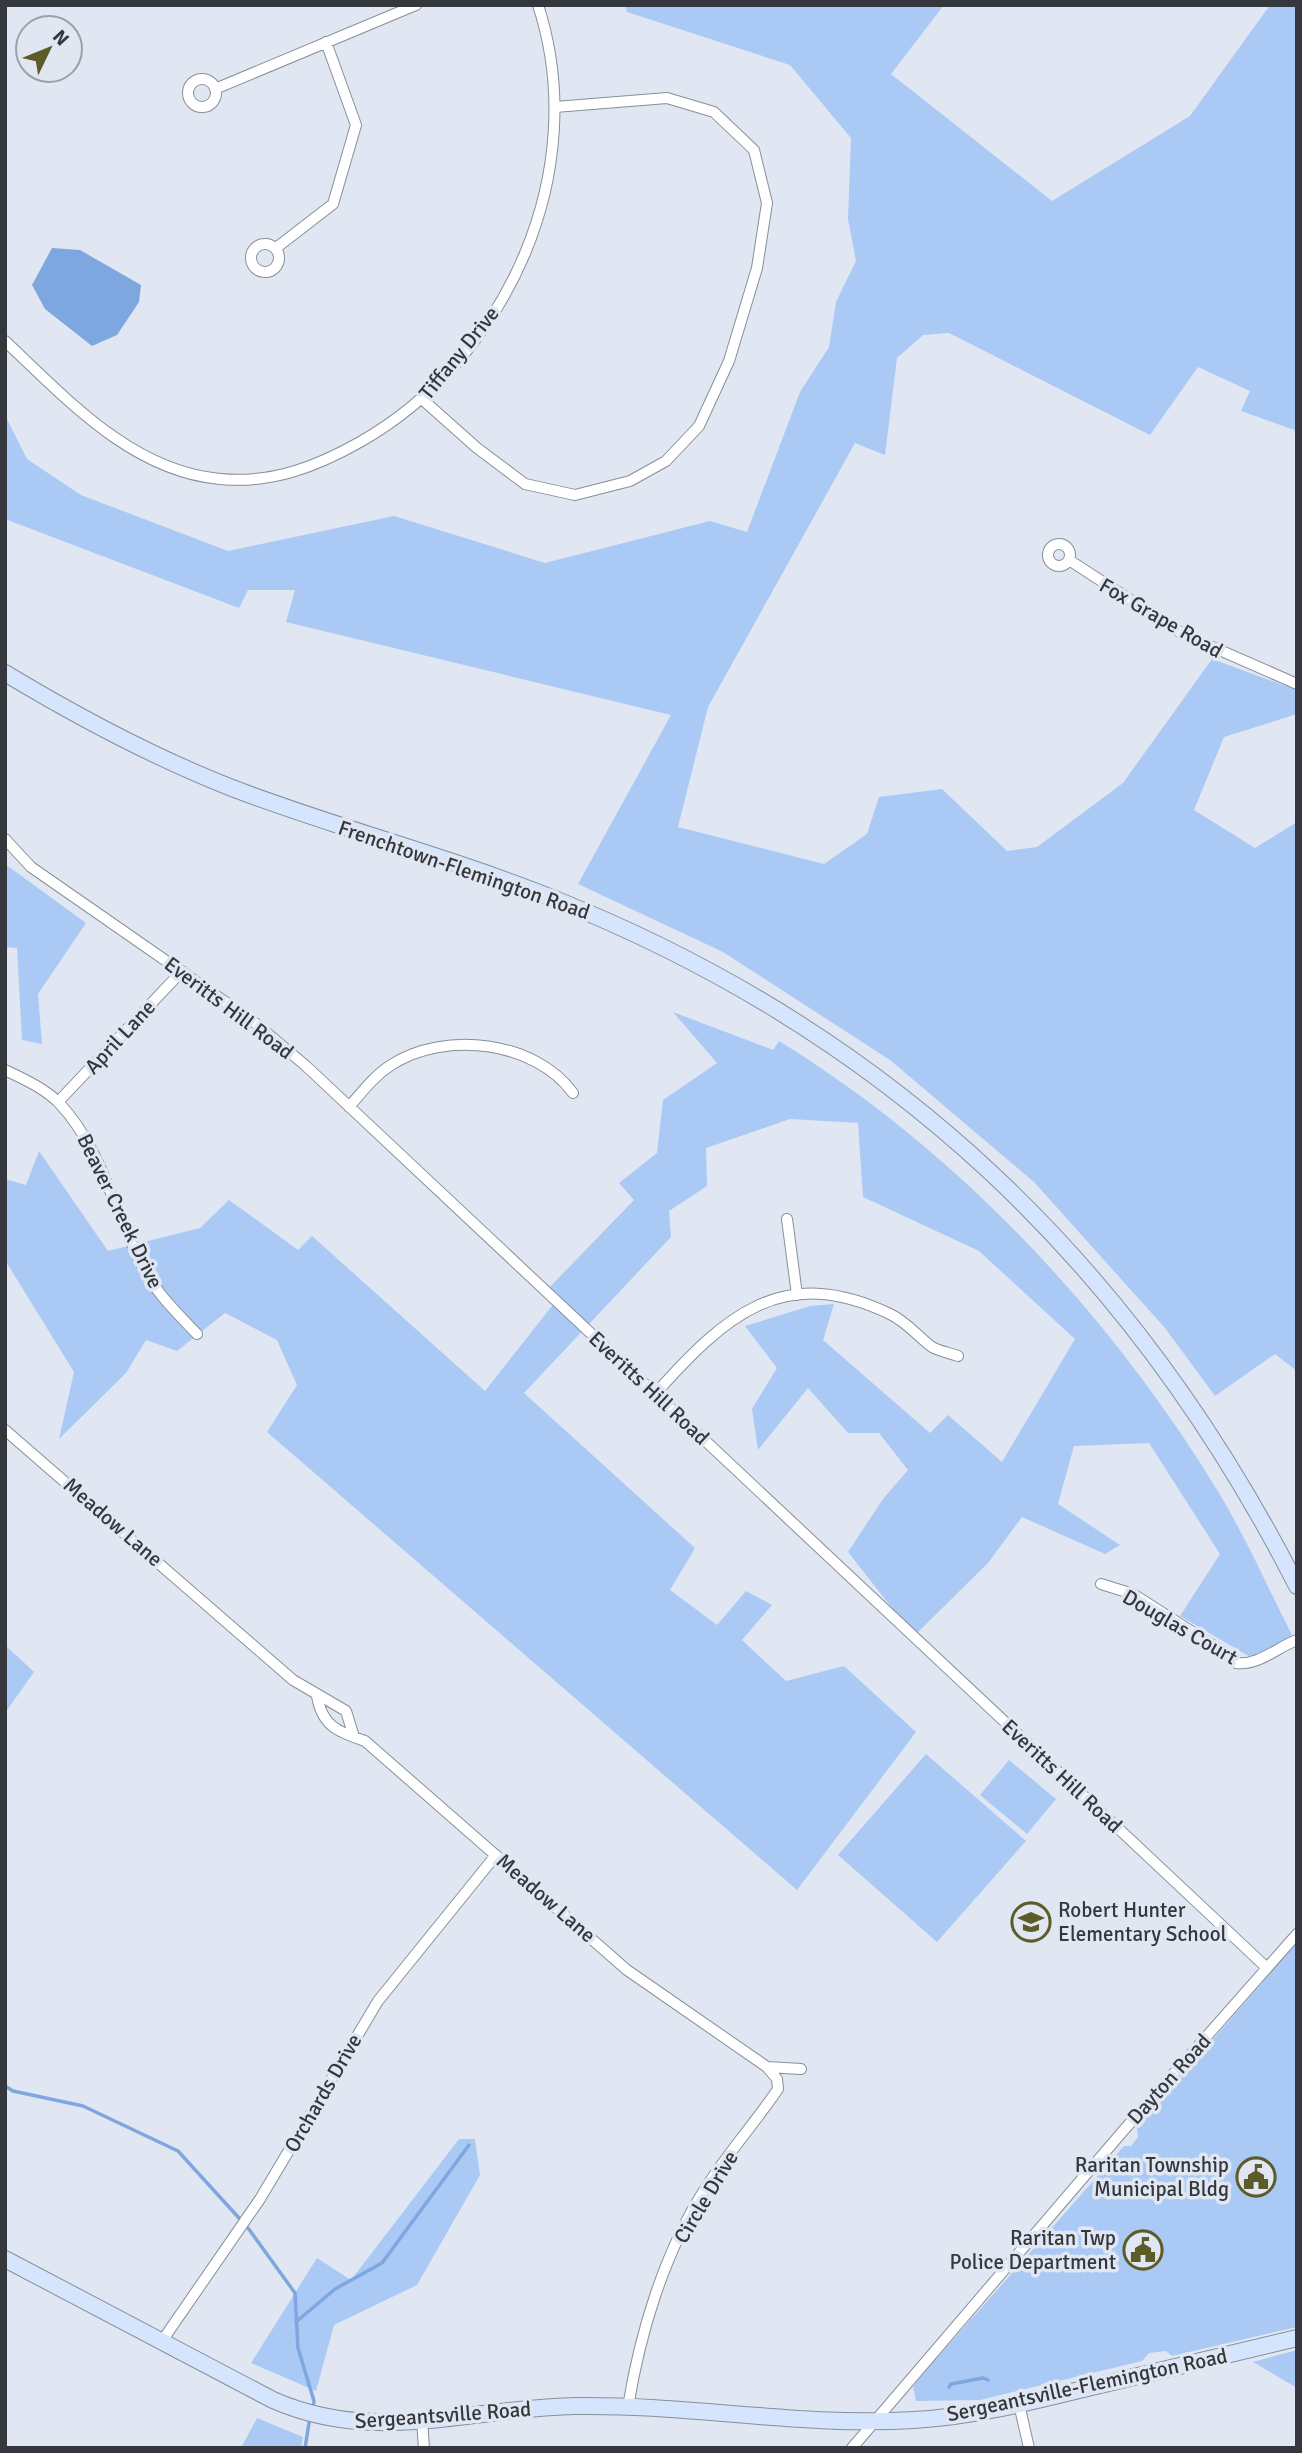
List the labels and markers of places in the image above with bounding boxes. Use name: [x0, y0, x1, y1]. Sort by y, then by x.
place label: Robert Hunter Elementary School: [1058, 1897, 1227, 1947]
school or university icon: Robert Hunter Elementary School: [1010, 1901, 1052, 1943]
place label: Raritan Township Municipal Bldg: [1075, 2152, 1229, 2202]
public building icon: Raritan Township Municipal Bldg: [1235, 2156, 1277, 2198]
place label: Raritan Twp Police Department: [950, 2225, 1116, 2275]
public building icon: Raritan Twp Police Department: [1122, 2229, 1164, 2271]

